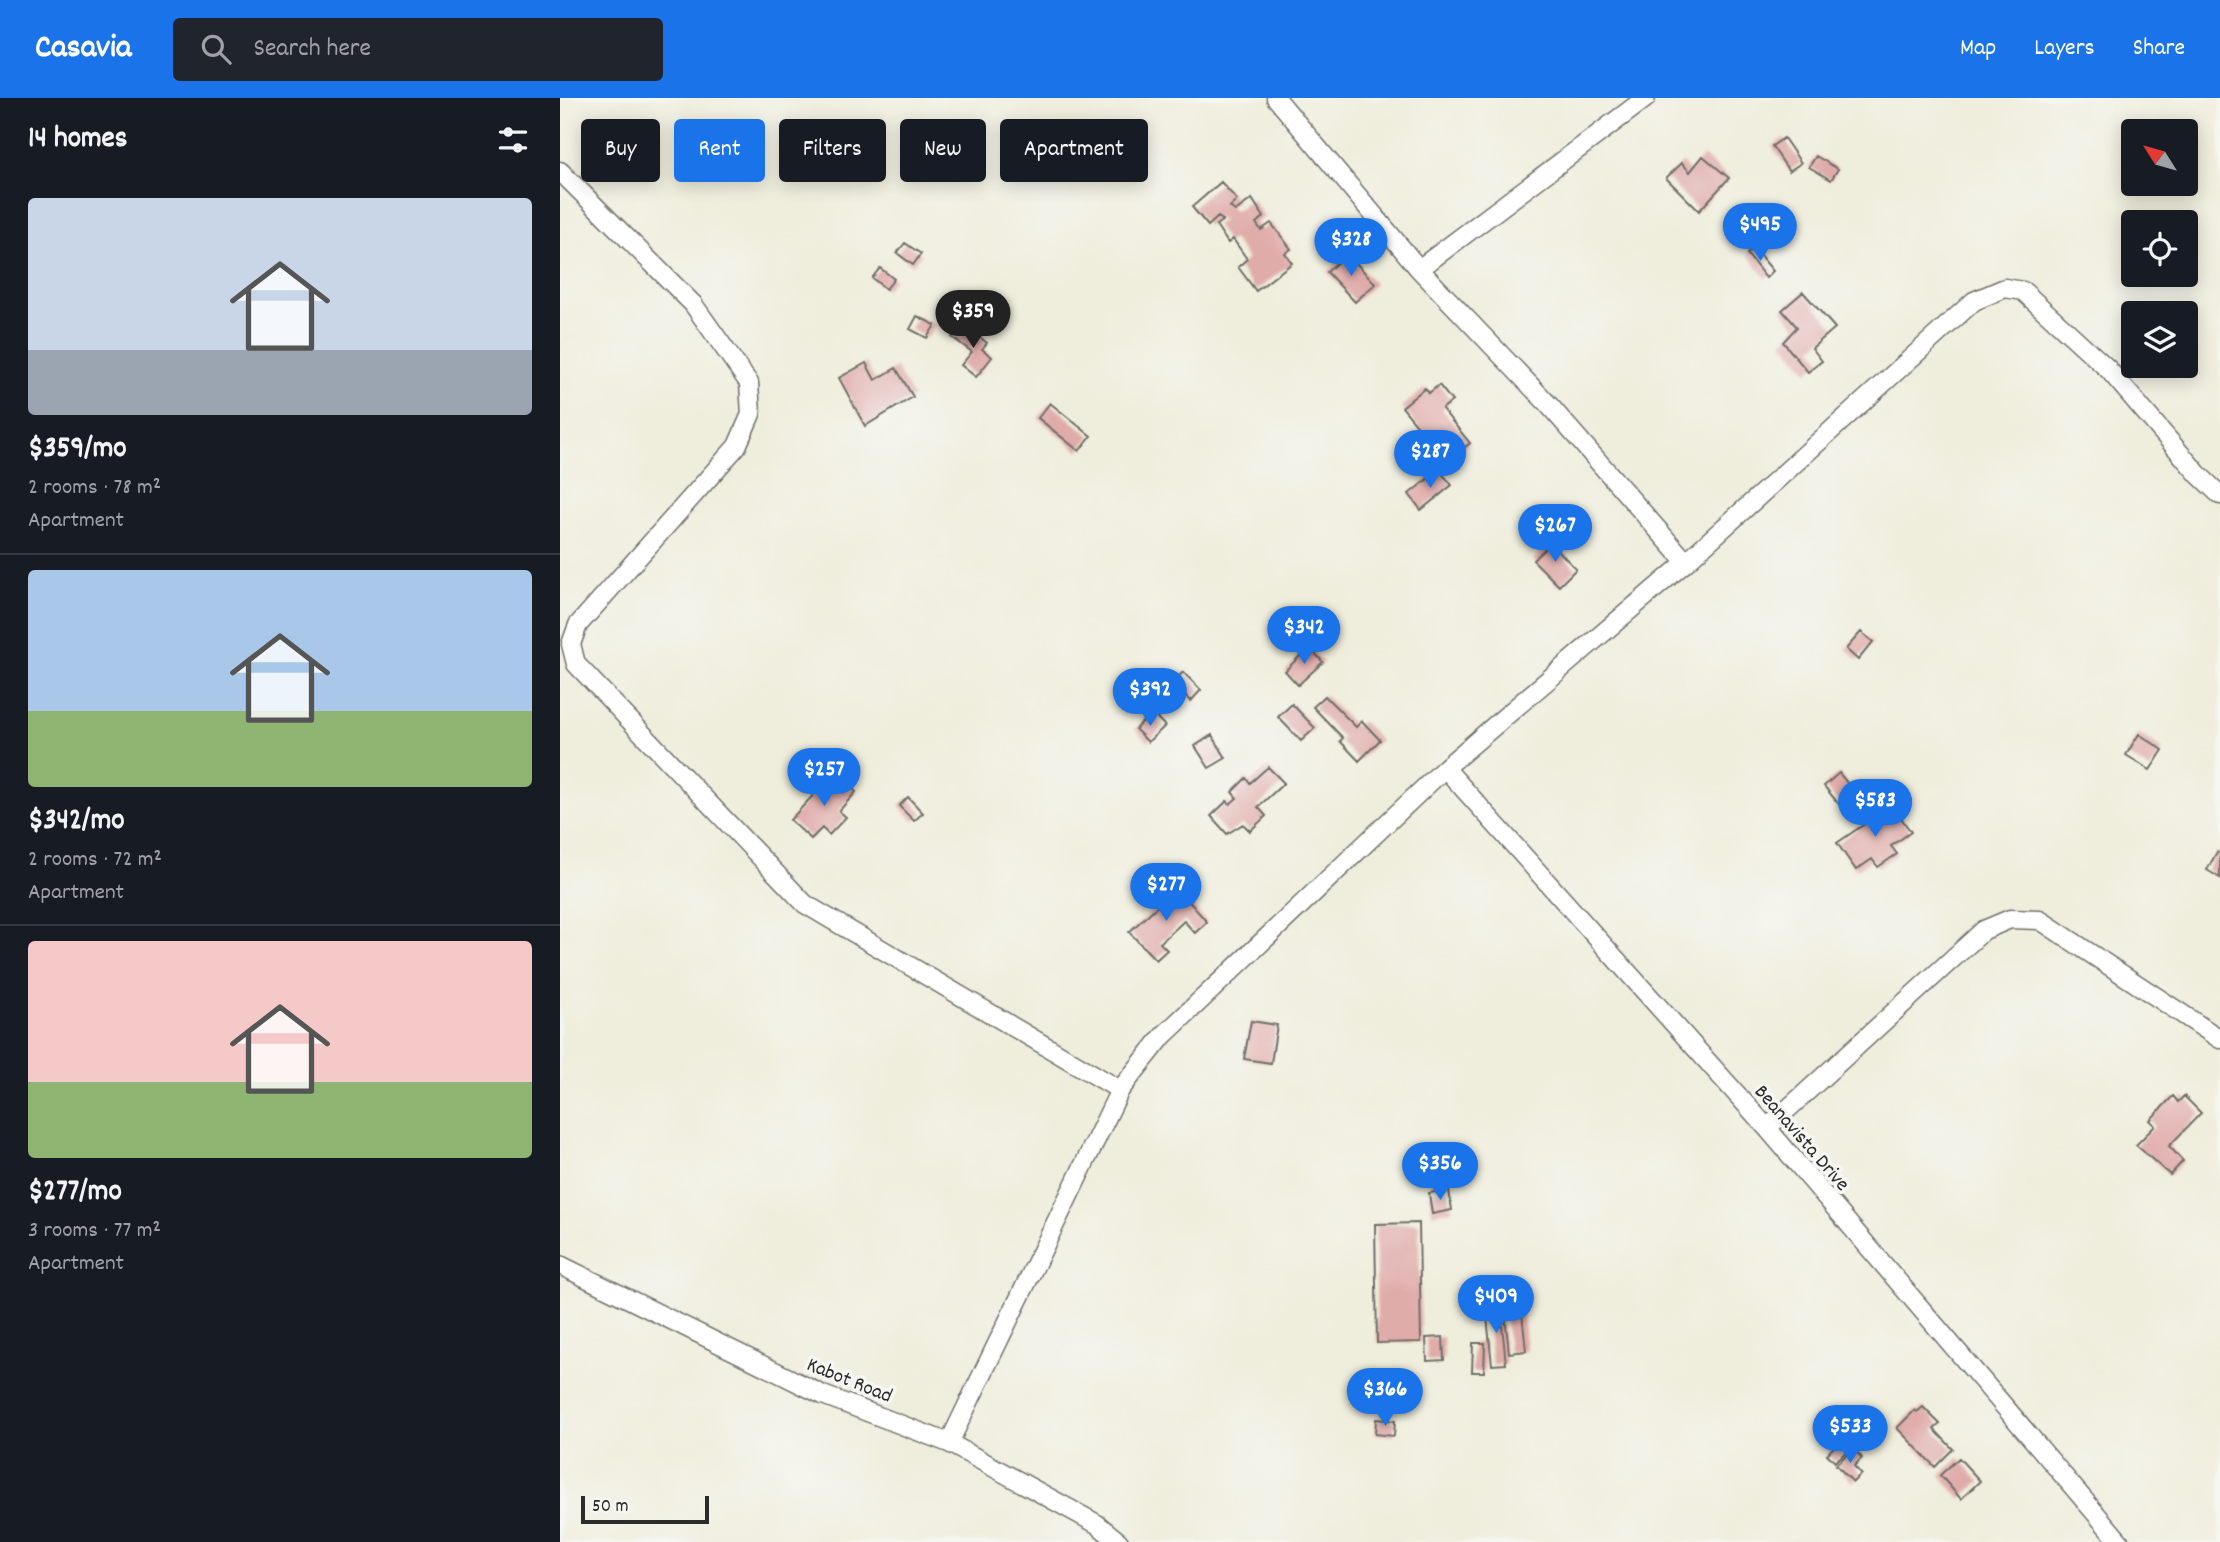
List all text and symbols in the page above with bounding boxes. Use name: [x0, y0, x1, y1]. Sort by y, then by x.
search box: [173, 18, 663, 81]
text: Casavia: [35, 26, 131, 73]
icon: search: [197, 30, 235, 68]
text: Search here: [253, 31, 371, 68]
text: Map: [1960, 32, 1996, 66]
text: Layers: [2034, 32, 2095, 66]
text: Share: [2133, 32, 2185, 66]
text: 14 homes: [28, 119, 127, 162]
chip: Buy: [581, 119, 660, 182]
chip: Rent: [674, 119, 765, 182]
chip: Filters: [779, 119, 886, 182]
chip: New: [900, 119, 986, 182]
chip: Apartment: [1000, 119, 1148, 182]
north arrow: [2121, 119, 2198, 196]
map controls: [2121, 119, 2198, 378]
icon: filters: [494, 121, 532, 159]
pin: $495: [1719, 204, 1801, 263]
text: $495: [1739, 209, 1781, 242]
button: locate: [2121, 210, 2198, 287]
pin: $328: [1310, 218, 1392, 278]
text: $328: [1330, 224, 1372, 257]
icon: home: [217, 243, 343, 369]
pin: $359: [932, 290, 1014, 350]
text: $359: [951, 296, 995, 329]
button: layers: [2121, 301, 2198, 378]
text: $359/mo: [28, 429, 127, 472]
pin: $287: [1389, 430, 1471, 490]
text: $287: [1410, 436, 1450, 469]
text: 2 rooms · 78 m²: [28, 472, 161, 505]
pin: $267: [1514, 504, 1596, 564]
text: Apartment: [28, 505, 124, 538]
text: $267: [1534, 510, 1576, 543]
pin: $342: [1263, 606, 1345, 666]
text: $342: [1283, 612, 1325, 645]
icon: home: [217, 615, 343, 741]
pin: $392: [1109, 668, 1191, 728]
text: $392: [1129, 674, 1171, 707]
pin: $257: [783, 748, 865, 808]
text: $257: [803, 754, 845, 787]
pin: $583: [1834, 780, 1916, 839]
text: $583: [1854, 785, 1896, 818]
text: $342/mo: [28, 801, 125, 844]
text: 2 rooms · 72 m²: [28, 844, 162, 877]
pin: $277: [1125, 864, 1207, 923]
text: $277: [1146, 869, 1186, 902]
text: Apartment: [28, 877, 124, 910]
icon: home: [217, 986, 343, 1112]
street label: Beanavista Drive: [1746, 1079, 1856, 1199]
pin: $356: [1399, 1142, 1481, 1202]
text: $356: [1418, 1148, 1462, 1181]
text: $277/mo: [28, 1172, 122, 1215]
text: 3 rooms · 77 m²: [28, 1215, 161, 1248]
text: Apartment: [28, 1248, 124, 1281]
pin: $409: [1455, 1276, 1537, 1335]
text: $409: [1474, 1281, 1518, 1314]
street label: Kabot Road: [802, 1351, 896, 1413]
pin: $366: [1344, 1368, 1426, 1428]
text: $366: [1363, 1374, 1407, 1407]
pin: $533: [1809, 1406, 1891, 1465]
text: $533: [1829, 1411, 1871, 1444]
scale bar: [581, 1493, 709, 1525]
text: 50 m: [592, 1494, 629, 1521]

